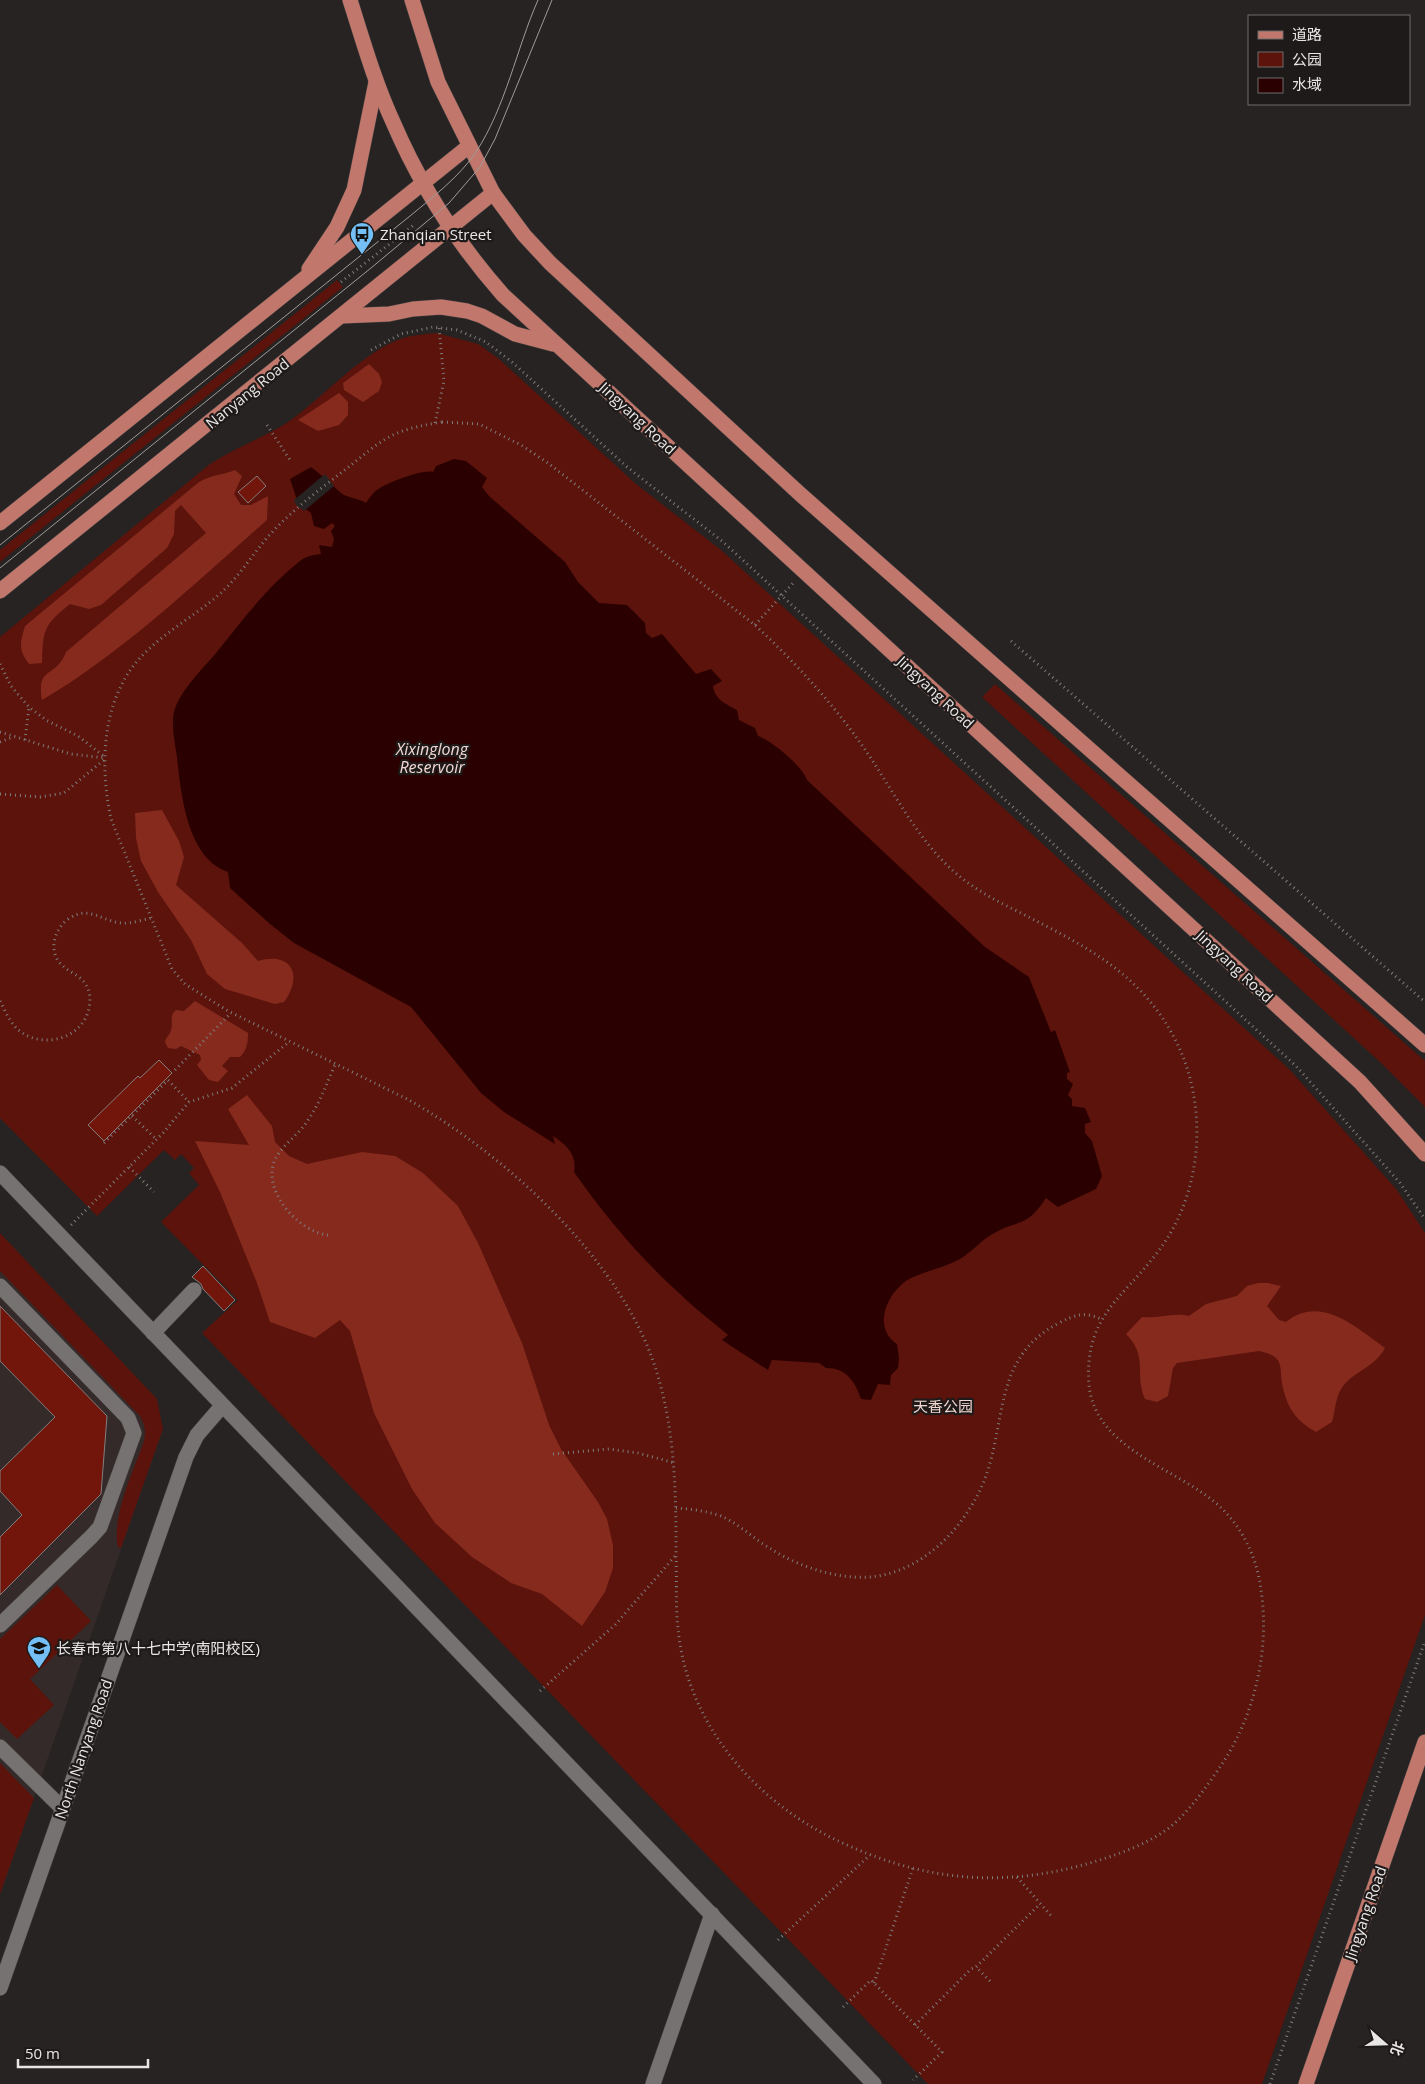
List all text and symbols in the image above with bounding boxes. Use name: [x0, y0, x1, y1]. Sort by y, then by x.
legend: [1248, 15, 1410, 105]
text: 道路: [1292, 24, 1322, 44]
text: 公园: [1292, 49, 1322, 69]
text: 水域: [1292, 74, 1322, 94]
bus stop icon: Zhanqian Street: [349, 221, 375, 255]
place label: Zhanqian Street: [380, 224, 492, 244]
street label: Nanyang Road: [201, 353, 293, 433]
street label: Jingyang Road: [594, 376, 681, 459]
street label: Jingyang Road: [892, 650, 979, 733]
water label: Xixinglong Reservoir: [395, 738, 469, 778]
street label: Jingyang Road: [1191, 924, 1278, 1007]
park label: 天香公园: [913, 1396, 973, 1416]
school or university icon: 长春市第八十七中学(南阳校区): [26, 1635, 52, 1669]
place label: 长春市第八十七中学(南阳校区): [56, 1638, 260, 1658]
street label: North Nanyang Road: [50, 1676, 116, 1822]
street label: Jingyang Road: [1339, 1863, 1390, 1964]
north arrow: [1360, 2019, 1410, 2069]
scale bar: [18, 2036, 148, 2068]
text: 北: [1386, 2039, 1409, 2058]
text: 50 m: [25, 2043, 60, 2063]

